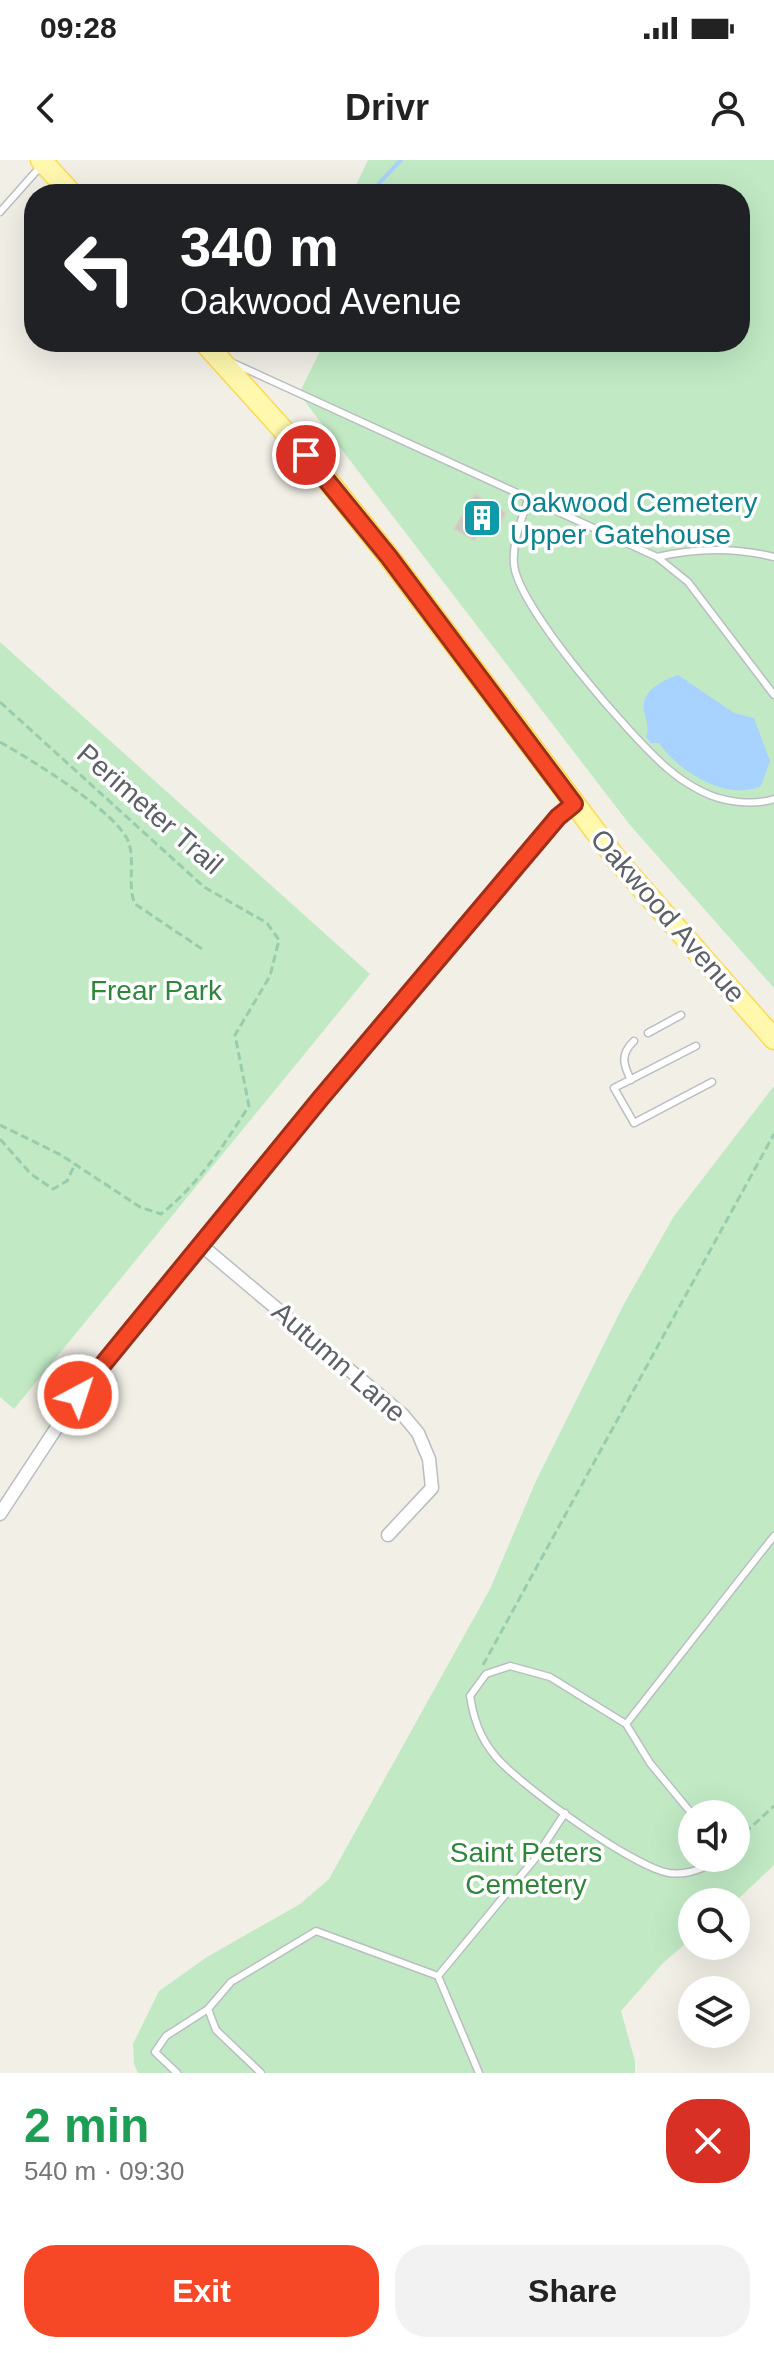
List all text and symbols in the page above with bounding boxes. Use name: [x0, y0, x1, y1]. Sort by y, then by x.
text: 09:28: [40, 11, 117, 44]
icon: back: [24, 86, 68, 130]
icon: person: [706, 86, 750, 130]
text: Drivr: [345, 87, 429, 128]
text: 340 m: [180, 215, 339, 278]
icon: left: [48, 216, 152, 320]
text: Oakwood Avenue: [180, 281, 462, 322]
pin: [272, 421, 340, 489]
icon: arrive: [284, 433, 328, 477]
place label: Oakwood Cemetery Upper Gatehouse: [510, 487, 757, 550]
building icon: Oakwood Cemetery Upper Gatehouse: [461, 497, 503, 539]
street label: Perimeter Trail: [71, 738, 229, 880]
street label: Oakwood Avenue: [584, 823, 752, 1009]
park label: Frear Park: [90, 975, 223, 1006]
street label: Autumn Lane: [266, 1296, 412, 1428]
position arrow: [36, 1353, 120, 1437]
map controls: [678, 1800, 750, 2048]
button: sound: [678, 1800, 750, 1872]
park label: Saint Peters Cemetery: [450, 1837, 602, 1900]
button: search: [678, 1888, 750, 1960]
button: layers: [678, 1976, 750, 2048]
text: 2 min: [24, 2099, 149, 2152]
button: close: [666, 2099, 750, 2183]
text: 540 m · 09:30: [24, 2156, 184, 2186]
button: Exit: [24, 2245, 379, 2337]
button: Share: [395, 2245, 750, 2337]

